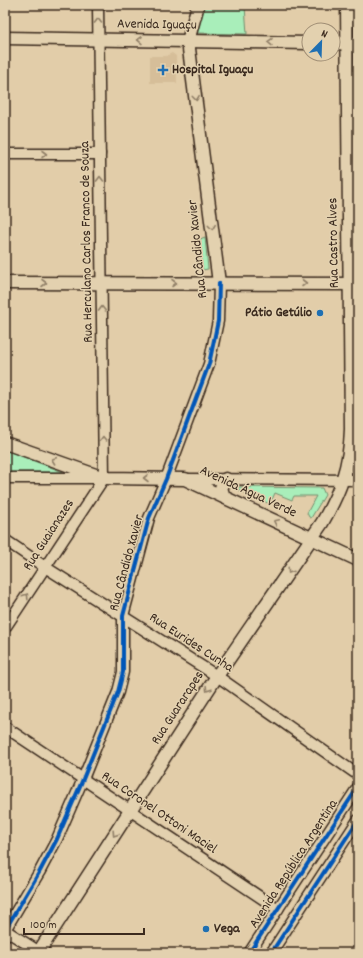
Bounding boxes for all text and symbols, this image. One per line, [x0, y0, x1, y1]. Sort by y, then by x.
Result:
street label: Avenida Iguaçu [117, 14, 197, 36]
one-way arrow [94, 18, 102, 24]
north arrow [301, 22, 341, 62]
text: N [318, 26, 330, 43]
one-way arrow [137, 36, 143, 44]
one-way arrow [267, 38, 273, 46]
place label: Hospital Iguaçu [172, 60, 253, 80]
marker: Hospital Iguaçu [157, 64, 169, 76]
one-way arrow [191, 95, 200, 101]
street label: Rua Herculano Carlos Franco de Souza [75, 141, 99, 343]
one-way arrow [41, 150, 47, 158]
one-way arrow [96, 176, 104, 182]
street label: Rua Castro Alves [323, 197, 345, 289]
street label: Rua Cândido Xavier [183, 198, 213, 299]
one-way arrow [207, 224, 216, 230]
one-way arrow [41, 279, 47, 287]
one-way arrow [171, 279, 177, 287]
one-way arrow [301, 279, 307, 287]
place label: Pátio Getúlio [245, 303, 312, 323]
one-way arrow [97, 306, 106, 312]
marker: Pátio Getúlio [315, 308, 325, 318]
one-way arrow [99, 436, 107, 442]
one-way arrow [50, 457, 57, 465]
street label: Avenida Água Verde [196, 461, 300, 523]
one-way arrow [143, 474, 149, 483]
street label: Rua Guaianazes [18, 495, 80, 575]
street label: Rua Cândido Xavier [104, 512, 150, 614]
one-way arrow [273, 519, 281, 527]
one-way arrow [287, 567, 295, 574]
one-way arrow [21, 593, 28, 600]
street label: Rua Eurides Cunha [145, 608, 237, 678]
street label: Rua Guararapes [147, 667, 209, 749]
one-way arrow [205, 685, 213, 692]
street label: Rua Coronel Ottoni Maciel [97, 767, 221, 860]
street label: Avenida República Argentina [245, 795, 344, 932]
one-way arrow [113, 830, 120, 837]
scale bar [24, 910, 144, 936]
text: 100 m [30, 917, 57, 934]
place label: Vega [214, 919, 241, 939]
marker: Vega [201, 924, 211, 934]

